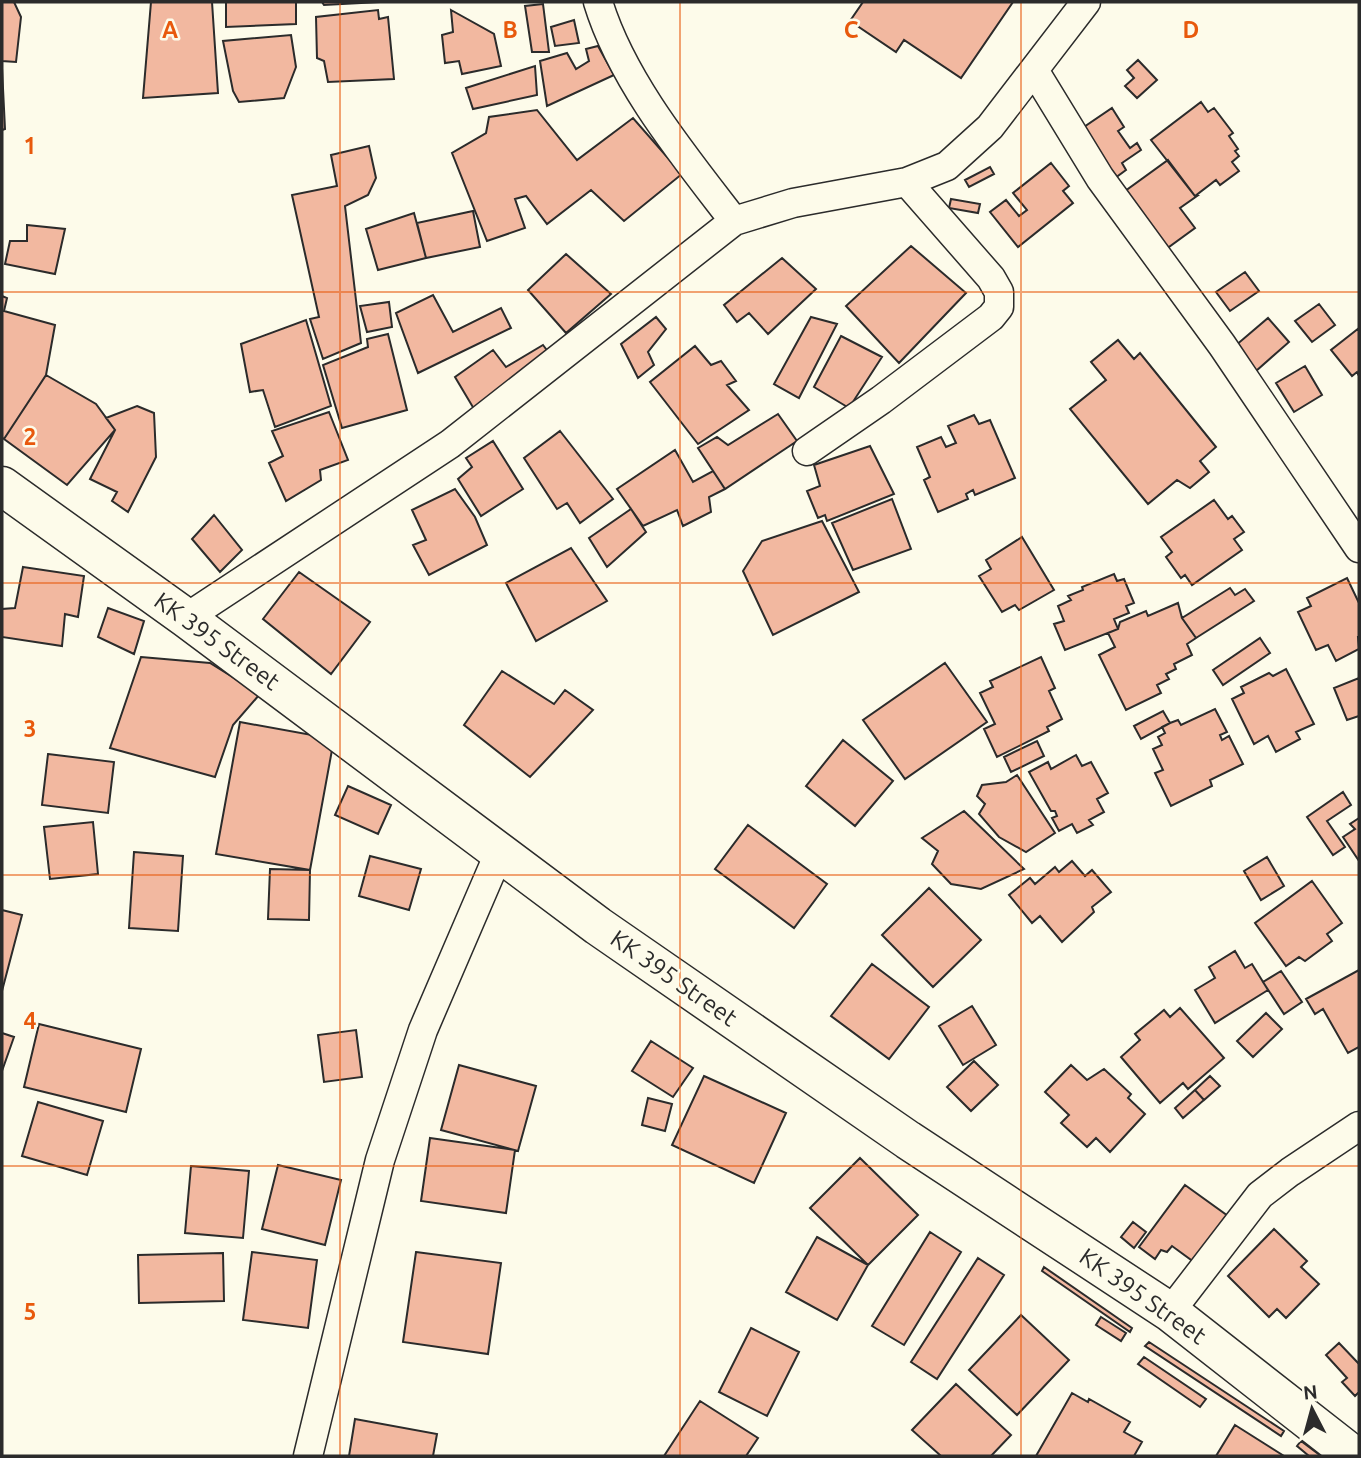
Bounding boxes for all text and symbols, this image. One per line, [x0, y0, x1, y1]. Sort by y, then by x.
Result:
text: A [162, 17, 178, 42]
text: B [502, 17, 518, 42]
text: C [844, 17, 859, 42]
text: D [1183, 17, 1199, 42]
text: 1 [24, 133, 36, 158]
text: 2 [24, 424, 36, 449]
street label: KK 395 Street [149, 587, 285, 696]
text: 3 [24, 716, 36, 741]
street label: KK 395 Street [606, 925, 743, 1032]
text: 4 [24, 1008, 37, 1033]
street label: KK 395 Street [1075, 1243, 1212, 1350]
text: 5 [24, 1299, 36, 1324]
north arrow [1277, 1374, 1347, 1444]
text: N [1302, 1380, 1318, 1404]

